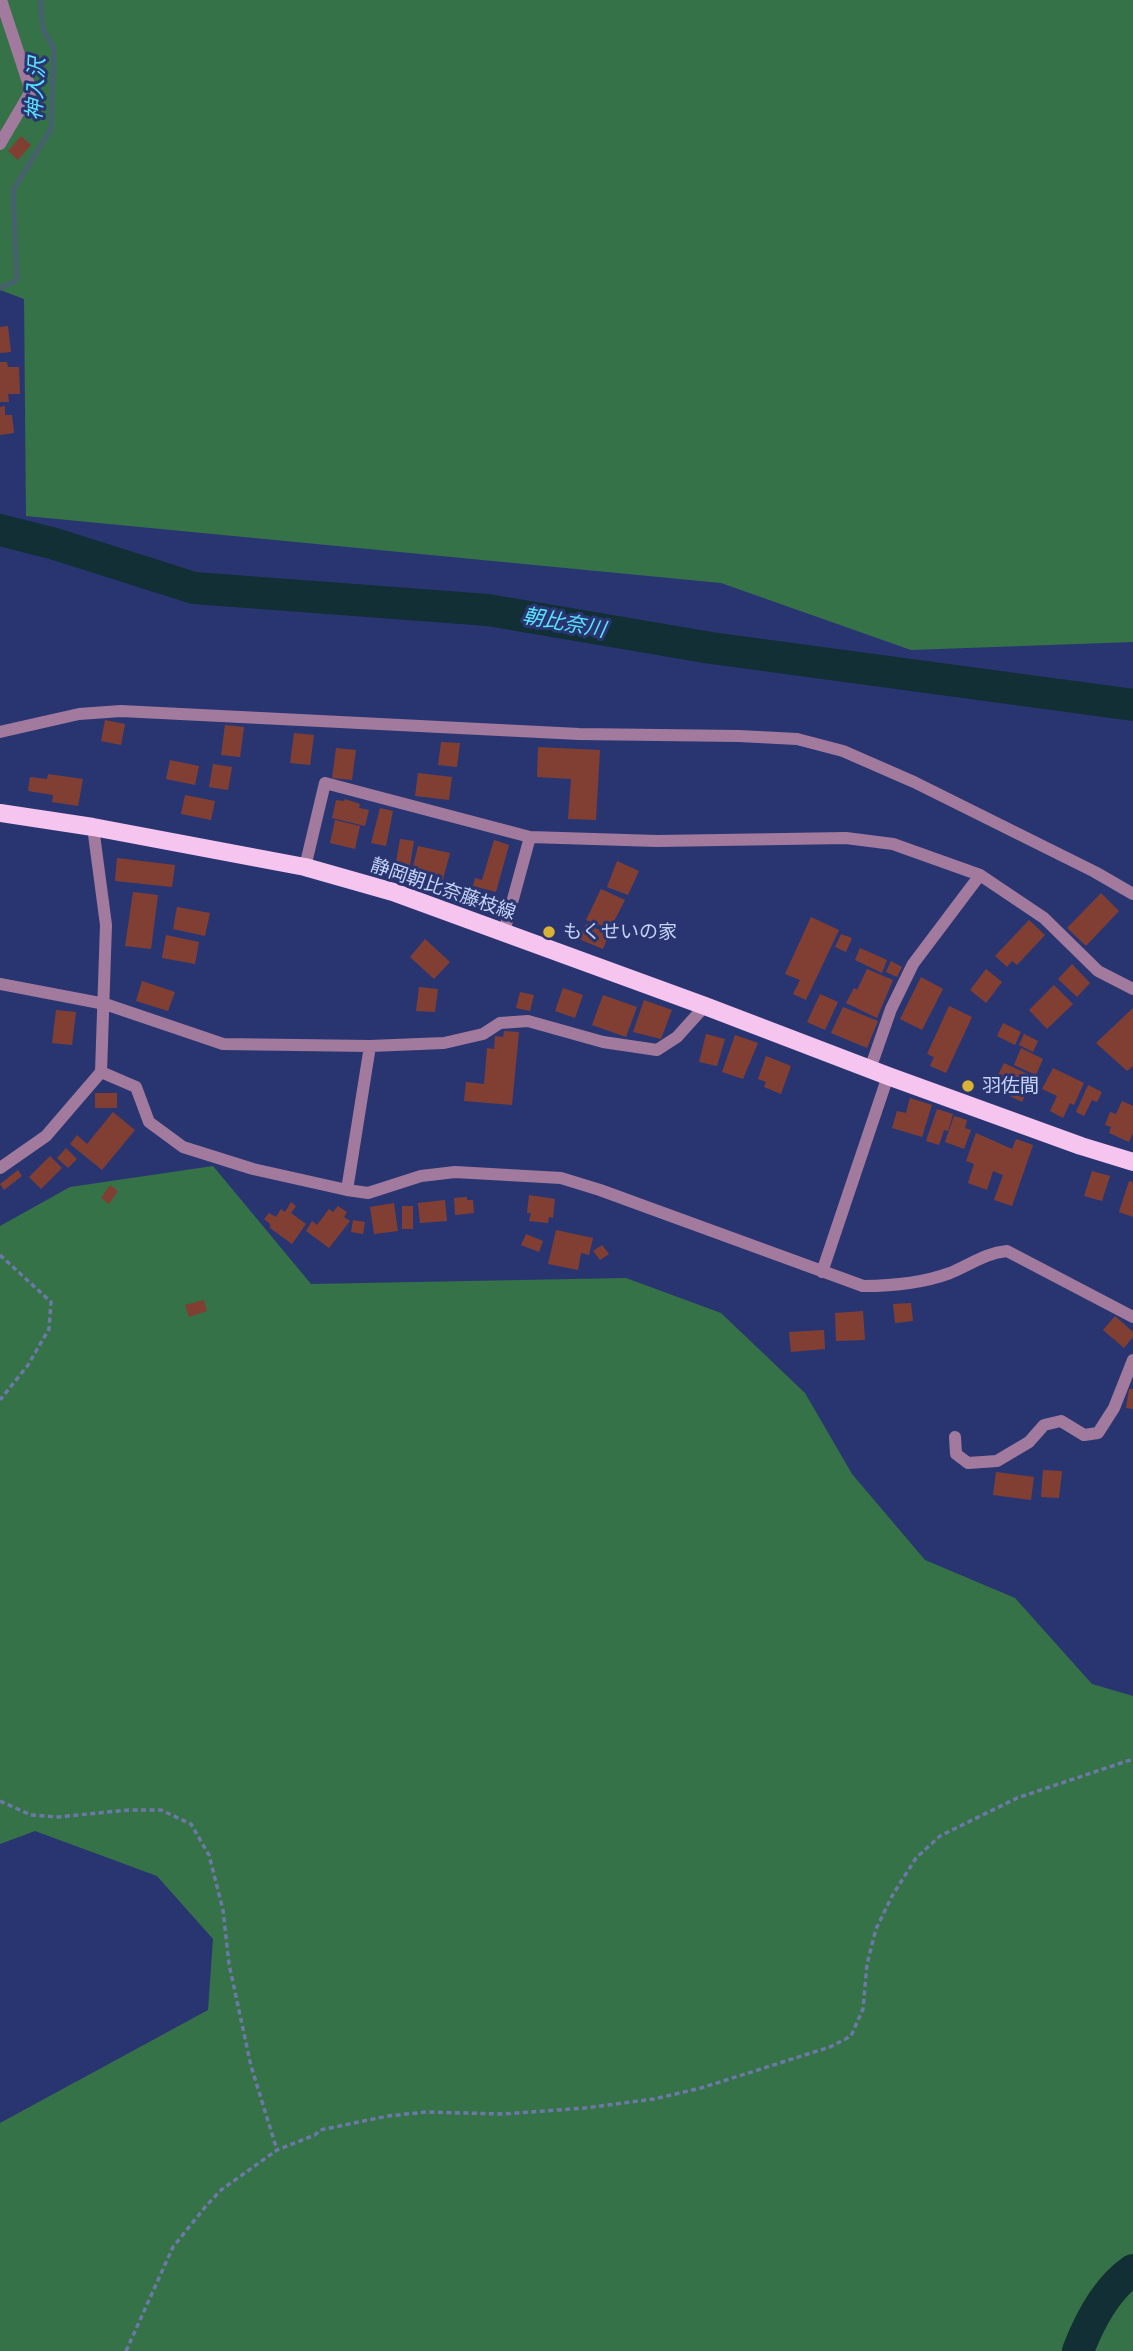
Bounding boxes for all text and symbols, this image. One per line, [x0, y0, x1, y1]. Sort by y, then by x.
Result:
water label: 神入沢 [22, 57, 50, 121]
water label: 朝比奈川 [520, 603, 608, 643]
street label: 静岡朝比奈藤枝線 [367, 853, 519, 925]
place label: もくせいの家 [563, 921, 677, 943]
marker: もくせいの家 [541, 924, 557, 940]
place label: 羽佐間 [982, 1075, 1039, 1097]
marker: 羽佐間 [960, 1078, 976, 1094]

